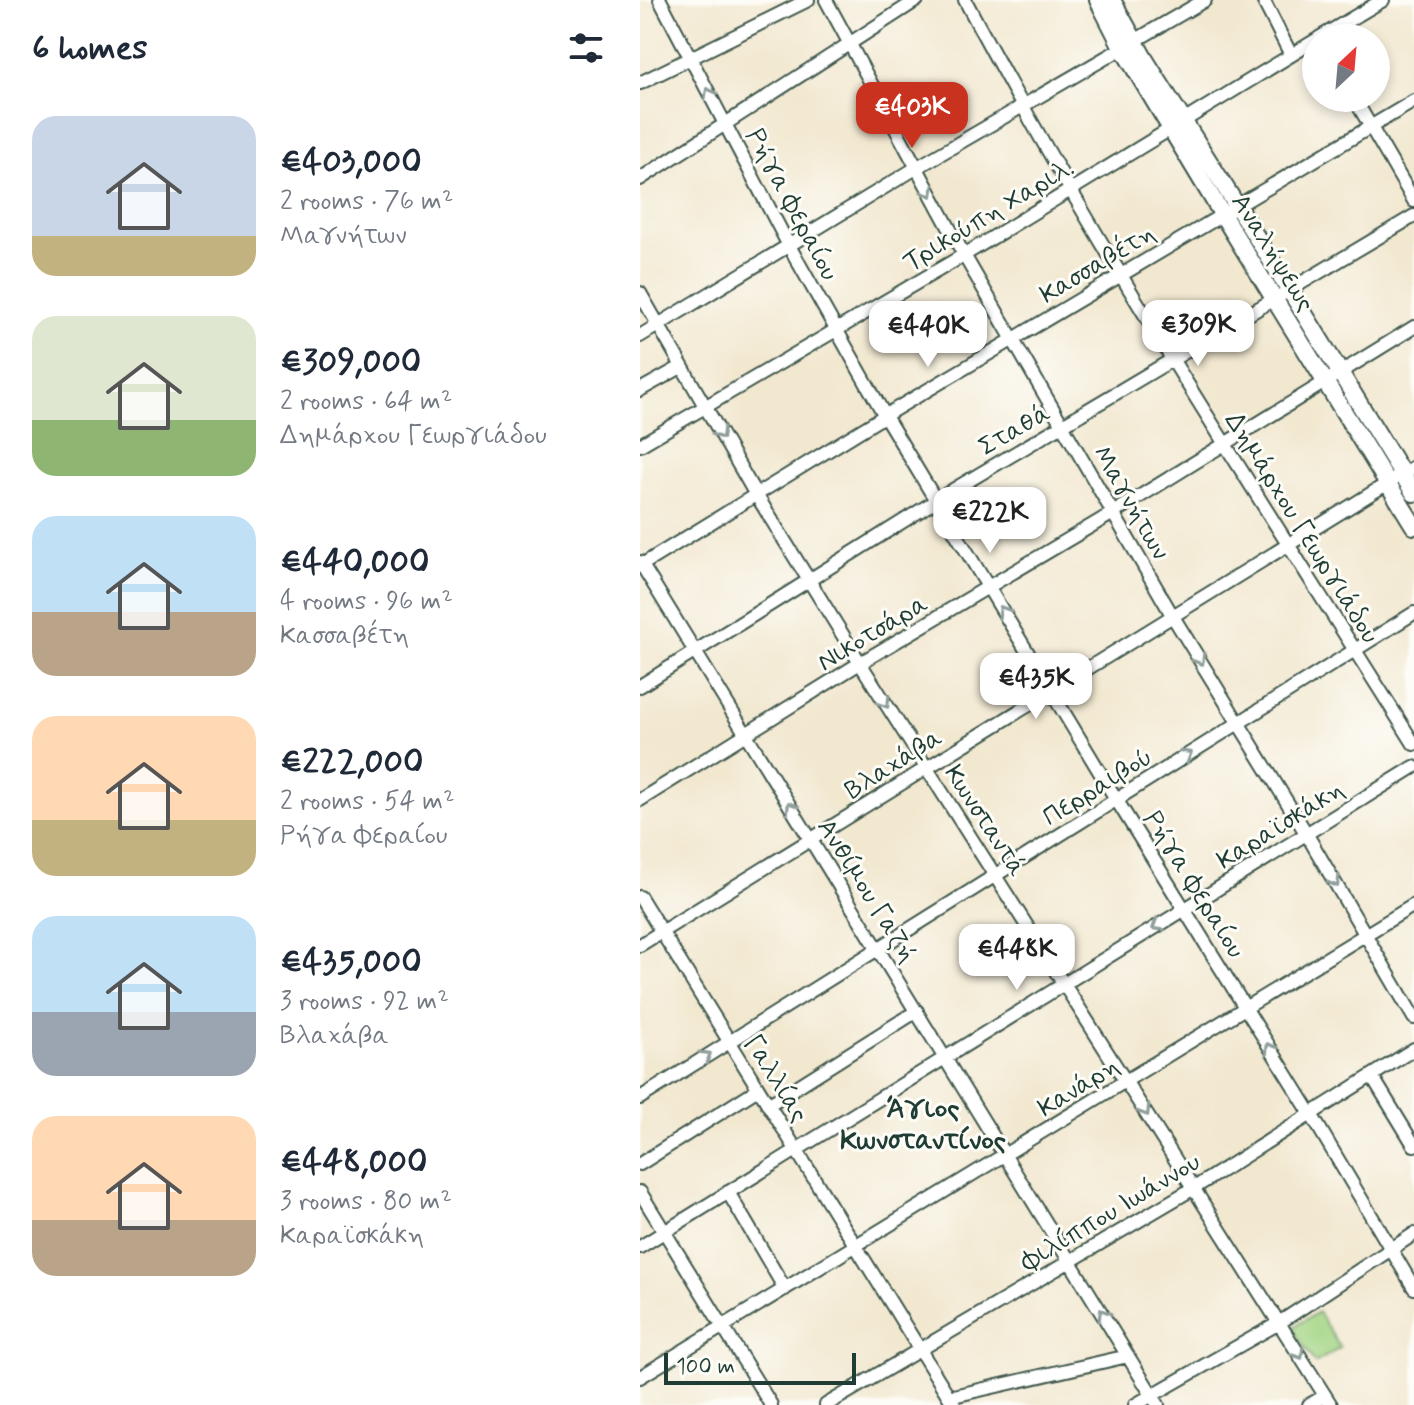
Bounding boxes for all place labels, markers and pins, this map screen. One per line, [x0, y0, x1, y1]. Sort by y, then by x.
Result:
pin: €403K [856, 82, 968, 150]
pin: €309K [1142, 300, 1254, 368]
pin: €440K [872, 301, 984, 369]
pin: €222K [934, 487, 1046, 555]
pin: €435K [980, 653, 1092, 721]
pin: €448K [961, 924, 1073, 992]

